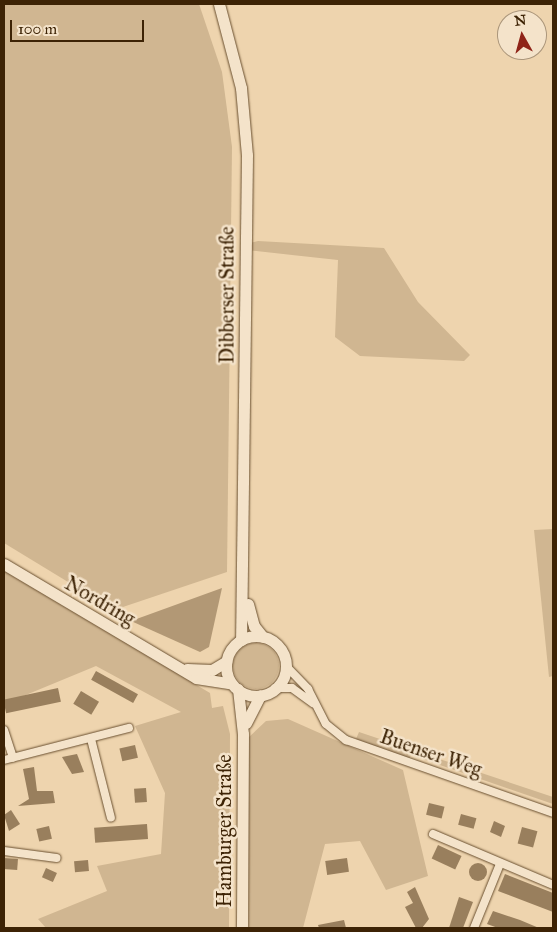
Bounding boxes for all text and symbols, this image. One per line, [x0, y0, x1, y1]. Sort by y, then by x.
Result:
scale bar [12, 10, 146, 42]
north arrow [497, 10, 547, 60]
text: N [513, 11, 527, 30]
text: 100 m [18, 20, 57, 38]
street label: Dibberser Straße [215, 226, 239, 364]
street label: Nordring [60, 571, 140, 631]
street label: Buenser Weg [377, 724, 485, 782]
street label: Hamburger Straße [212, 755, 236, 907]

